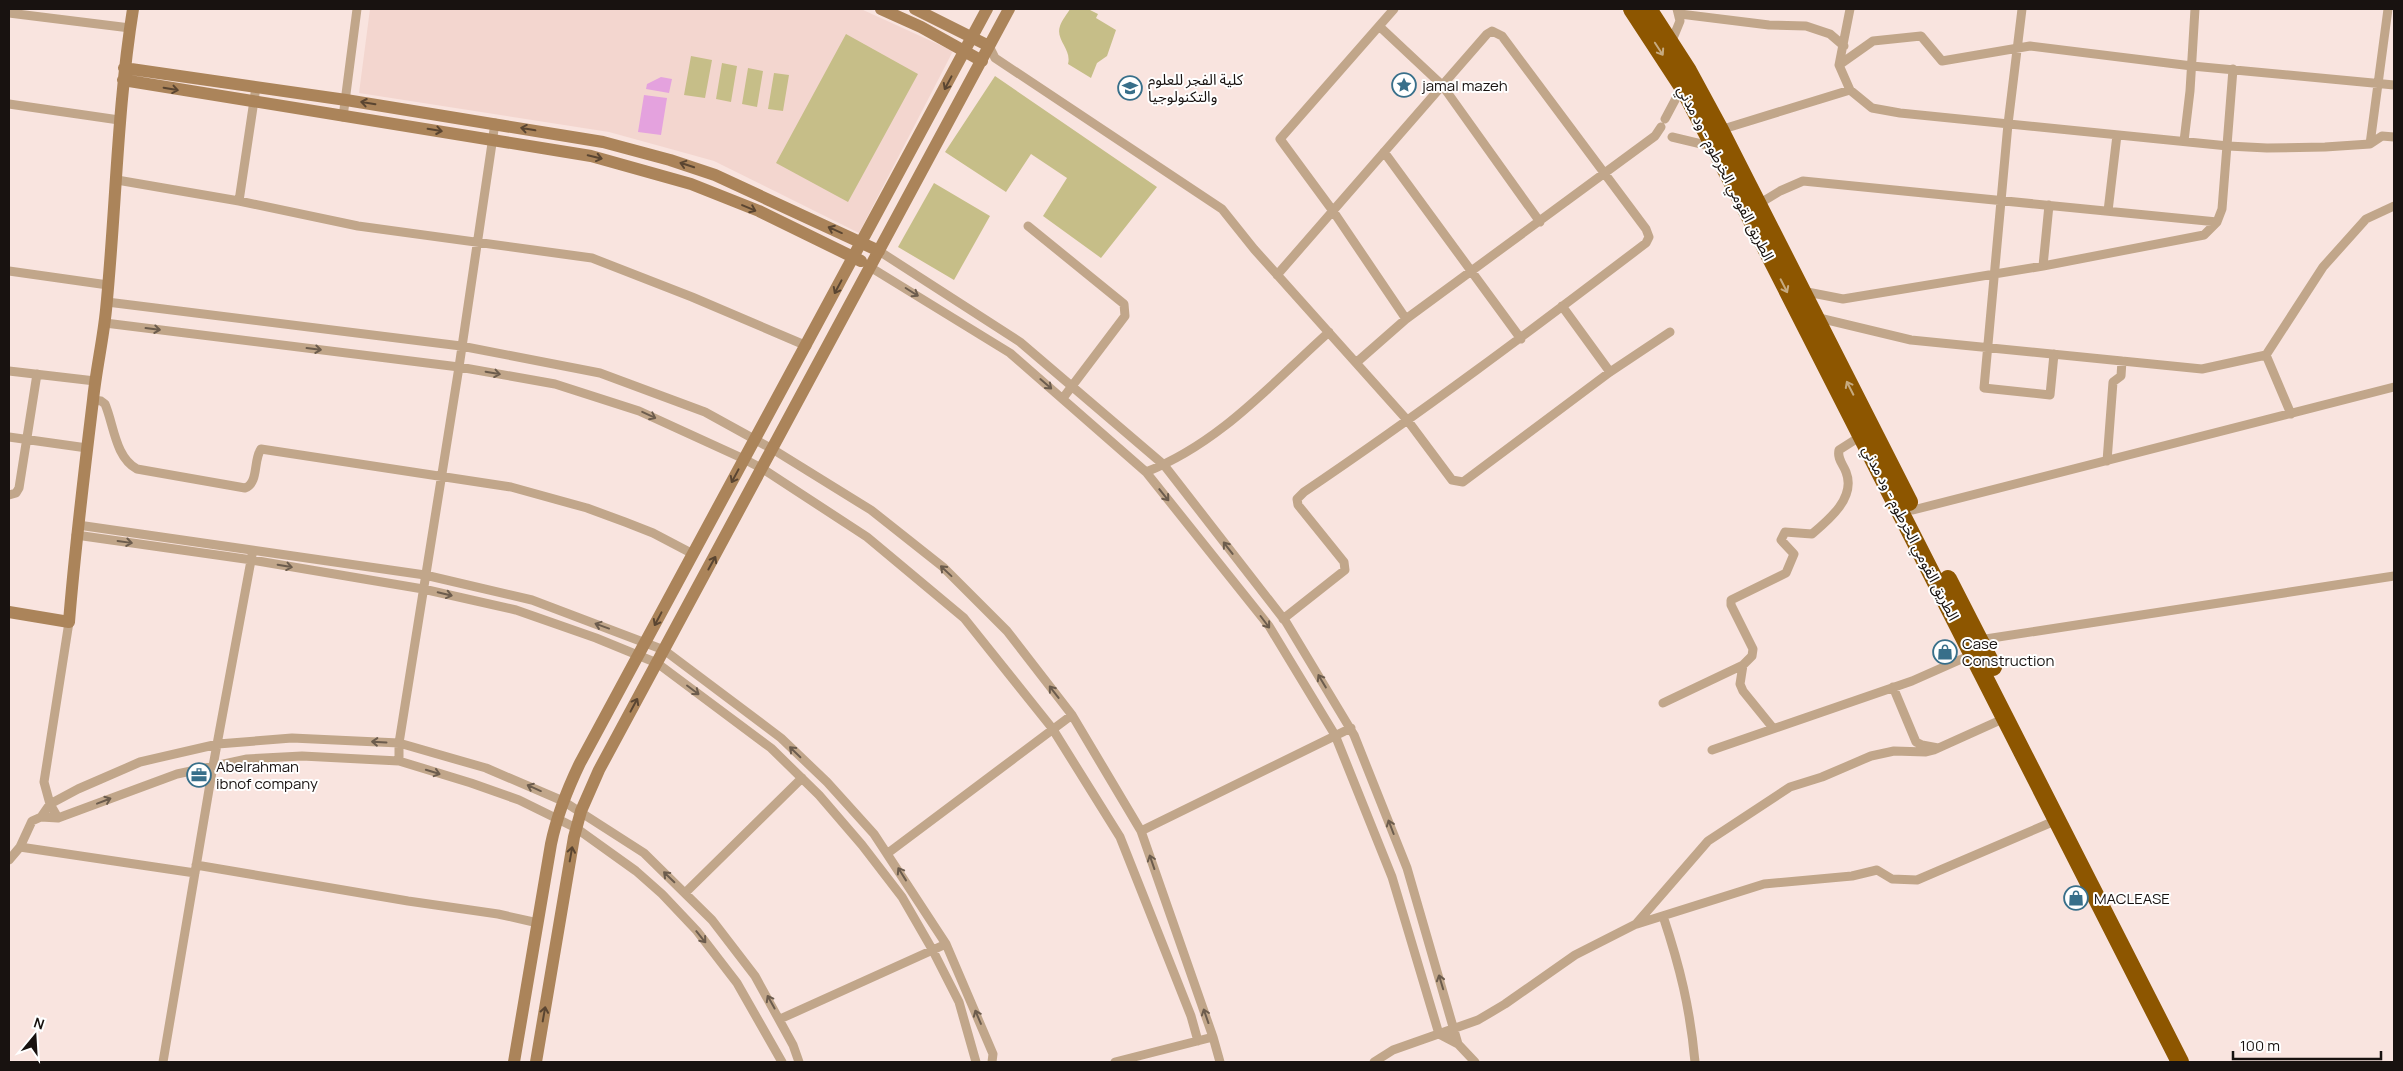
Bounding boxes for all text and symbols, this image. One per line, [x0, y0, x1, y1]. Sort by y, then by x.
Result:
one-way arrow [1655, 42, 1665, 56]
place label: كلية الفجر للعلوم والتكنولوجيا [1148, 69, 1244, 107]
place icon: jamal mazeh [1391, 72, 1417, 98]
one-way arrow [943, 75, 953, 90]
school or university icon: كلية الفجر للعلوم والتكنولوجيا [1117, 75, 1143, 101]
place label: jamal mazeh [1421, 75, 1508, 96]
street label: الطريق القومي الخرطوم - ود مدني [1671, 82, 1779, 265]
one-way arrow [162, 84, 178, 94]
one-way arrow [360, 98, 376, 108]
one-way arrow [521, 123, 537, 133]
one-way arrow [427, 125, 443, 135]
one-way arrow [587, 153, 603, 162]
one-way arrow [679, 160, 695, 169]
one-way arrow [741, 203, 756, 213]
one-way arrow [828, 224, 843, 234]
one-way arrow [1780, 278, 1789, 293]
one-way arrow [833, 280, 843, 295]
one-way arrow [904, 288, 918, 298]
one-way arrow [145, 325, 161, 335]
one-way arrow [306, 344, 322, 354]
one-way arrow [484, 369, 500, 379]
one-way arrow [1039, 378, 1052, 389]
one-way arrow [1845, 381, 1854, 396]
one-way arrow [641, 411, 656, 421]
street label: الطريق القومي الخرطوم - ود مدني [1856, 442, 1964, 625]
one-way arrow [730, 469, 740, 484]
one-way arrow [1158, 488, 1169, 501]
one-way arrow [116, 537, 132, 547]
one-way arrow [1223, 542, 1234, 555]
one-way arrow [707, 556, 717, 570]
one-way arrow [277, 561, 293, 571]
one-way arrow [940, 565, 952, 577]
one-way arrow [437, 590, 453, 599]
one-way arrow [653, 612, 663, 627]
one-way arrow [1260, 615, 1270, 629]
one-way arrow [595, 621, 610, 630]
place label: Case Construction [1962, 633, 2054, 671]
shop icon: Case Construction [1932, 639, 1958, 665]
one-way arrow [1316, 674, 1326, 688]
one-way arrow [685, 684, 699, 695]
one-way arrow [1049, 685, 1059, 699]
one-way arrow [629, 698, 639, 713]
one-way arrow [371, 738, 387, 747]
one-way arrow [789, 746, 802, 758]
place label: Abelrahman ibnof company [216, 756, 318, 794]
office icon: Abelrahman ibnof company [186, 762, 212, 788]
one-way arrow [425, 767, 441, 777]
one-way arrow [527, 782, 542, 792]
one-way arrow [96, 795, 111, 805]
one-way arrow [1386, 820, 1395, 835]
one-way arrow [566, 846, 576, 862]
one-way arrow [1147, 855, 1156, 871]
one-way arrow [896, 867, 906, 881]
one-way arrow [663, 871, 675, 883]
shop icon: MACLEASE [2063, 885, 2089, 911]
place label: MACLEASE [2094, 888, 2170, 909]
one-way arrow [696, 930, 707, 943]
one-way arrow [1435, 974, 1445, 990]
one-way arrow [766, 995, 776, 1010]
one-way arrow [539, 1007, 549, 1023]
one-way arrow [1201, 1008, 1210, 1024]
one-way arrow [973, 1010, 982, 1025]
north arrow [10, 1011, 60, 1061]
text: N [31, 1013, 47, 1034]
scale bar [2233, 1028, 2380, 1060]
text: 100 m [2240, 1035, 2280, 1056]

